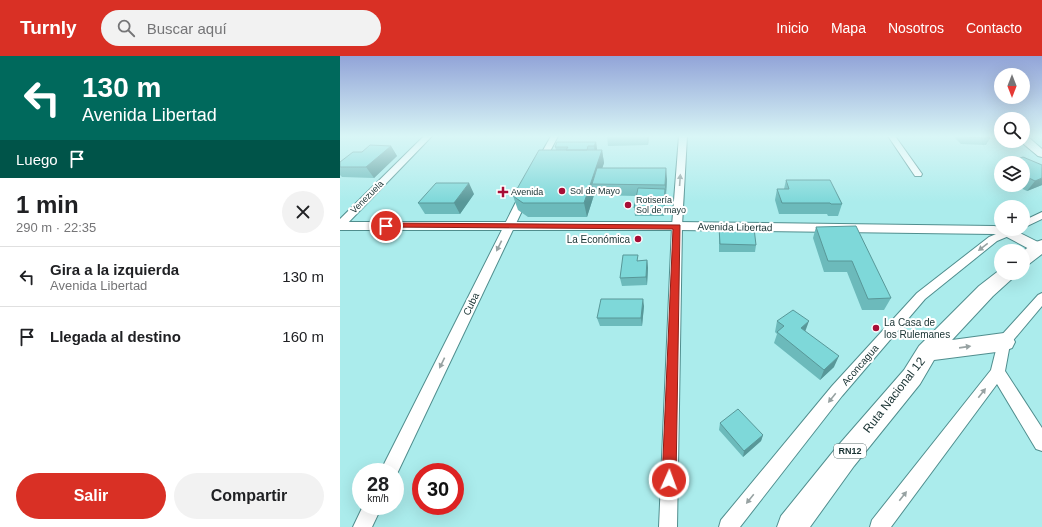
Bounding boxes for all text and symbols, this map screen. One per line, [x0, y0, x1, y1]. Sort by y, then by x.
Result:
search box [101, 10, 381, 46]
text: Turnly [20, 17, 77, 38]
icon: search [115, 17, 137, 39]
text: Buscar aquí [147, 20, 227, 37]
text: Inicio [776, 20, 809, 36]
text: Mapa [831, 20, 866, 36]
text: Nosotros [888, 20, 944, 36]
text: Contacto [966, 20, 1022, 36]
north arrow [994, 68, 1030, 104]
map controls [994, 68, 1030, 280]
icon: left [16, 72, 68, 124]
text: 130 m [82, 72, 161, 103]
text: Avenida Libertad [82, 105, 217, 125]
button: search [994, 112, 1030, 148]
icon: arrive [66, 148, 88, 170]
text: Luego [16, 151, 58, 168]
button: layers [994, 156, 1030, 192]
one-way arrow [677, 174, 684, 186]
street label: Venezuela [349, 179, 385, 215]
marker: Sol de Mayo [557, 186, 567, 196]
place label: Sol de Mayo [570, 186, 620, 196]
marker: Avenida [498, 187, 508, 197]
place label: Avenida [511, 187, 543, 197]
text: 1 min [16, 191, 79, 218]
button: close [282, 191, 324, 233]
place label: Rotisería Sol de mayo [636, 195, 686, 215]
marker: Rotisería Sol de mayo [623, 200, 633, 210]
button: + [994, 200, 1030, 236]
pin [369, 209, 403, 243]
icon: arrive [375, 215, 397, 237]
text: 290 m · 22:35 [16, 220, 96, 235]
street label: Avenida Libertad [697, 221, 773, 233]
place label: La Económica [567, 234, 630, 245]
marker: La Económica [633, 234, 643, 244]
one-way arrow [496, 240, 502, 251]
one-way arrow [977, 243, 988, 252]
button: − [994, 244, 1030, 280]
text: Gira a la izquierda [50, 261, 179, 278]
icon: left [16, 266, 38, 288]
text: 130 m [282, 268, 324, 285]
text: Avenida Libertad [50, 278, 147, 293]
street label: Cuba [461, 290, 481, 317]
place label: La Casa de los Rulemanes [884, 317, 950, 340]
marker: La Casa de los Rulemanes [871, 323, 881, 333]
icon: arrive [16, 326, 38, 348]
text: Llegada al destino [50, 328, 181, 345]
text: 160 m [282, 328, 324, 345]
street label: Aconcagua [839, 342, 881, 387]
one-way arrow [959, 344, 971, 350]
street label: Ruta Nacional 12 [860, 354, 928, 436]
one-way arrow [439, 357, 445, 368]
one-way arrow [978, 388, 986, 398]
one-way arrow [827, 393, 836, 403]
road number: RN12 [834, 444, 866, 458]
position arrow [648, 459, 690, 501]
speed limit sign: 30 [412, 463, 464, 515]
button: Salir [16, 473, 166, 519]
button: Compartir [174, 473, 324, 519]
text: 28 [367, 473, 389, 495]
one-way arrow [899, 491, 907, 502]
text: km/h [367, 493, 389, 504]
one-way arrow [746, 494, 755, 505]

